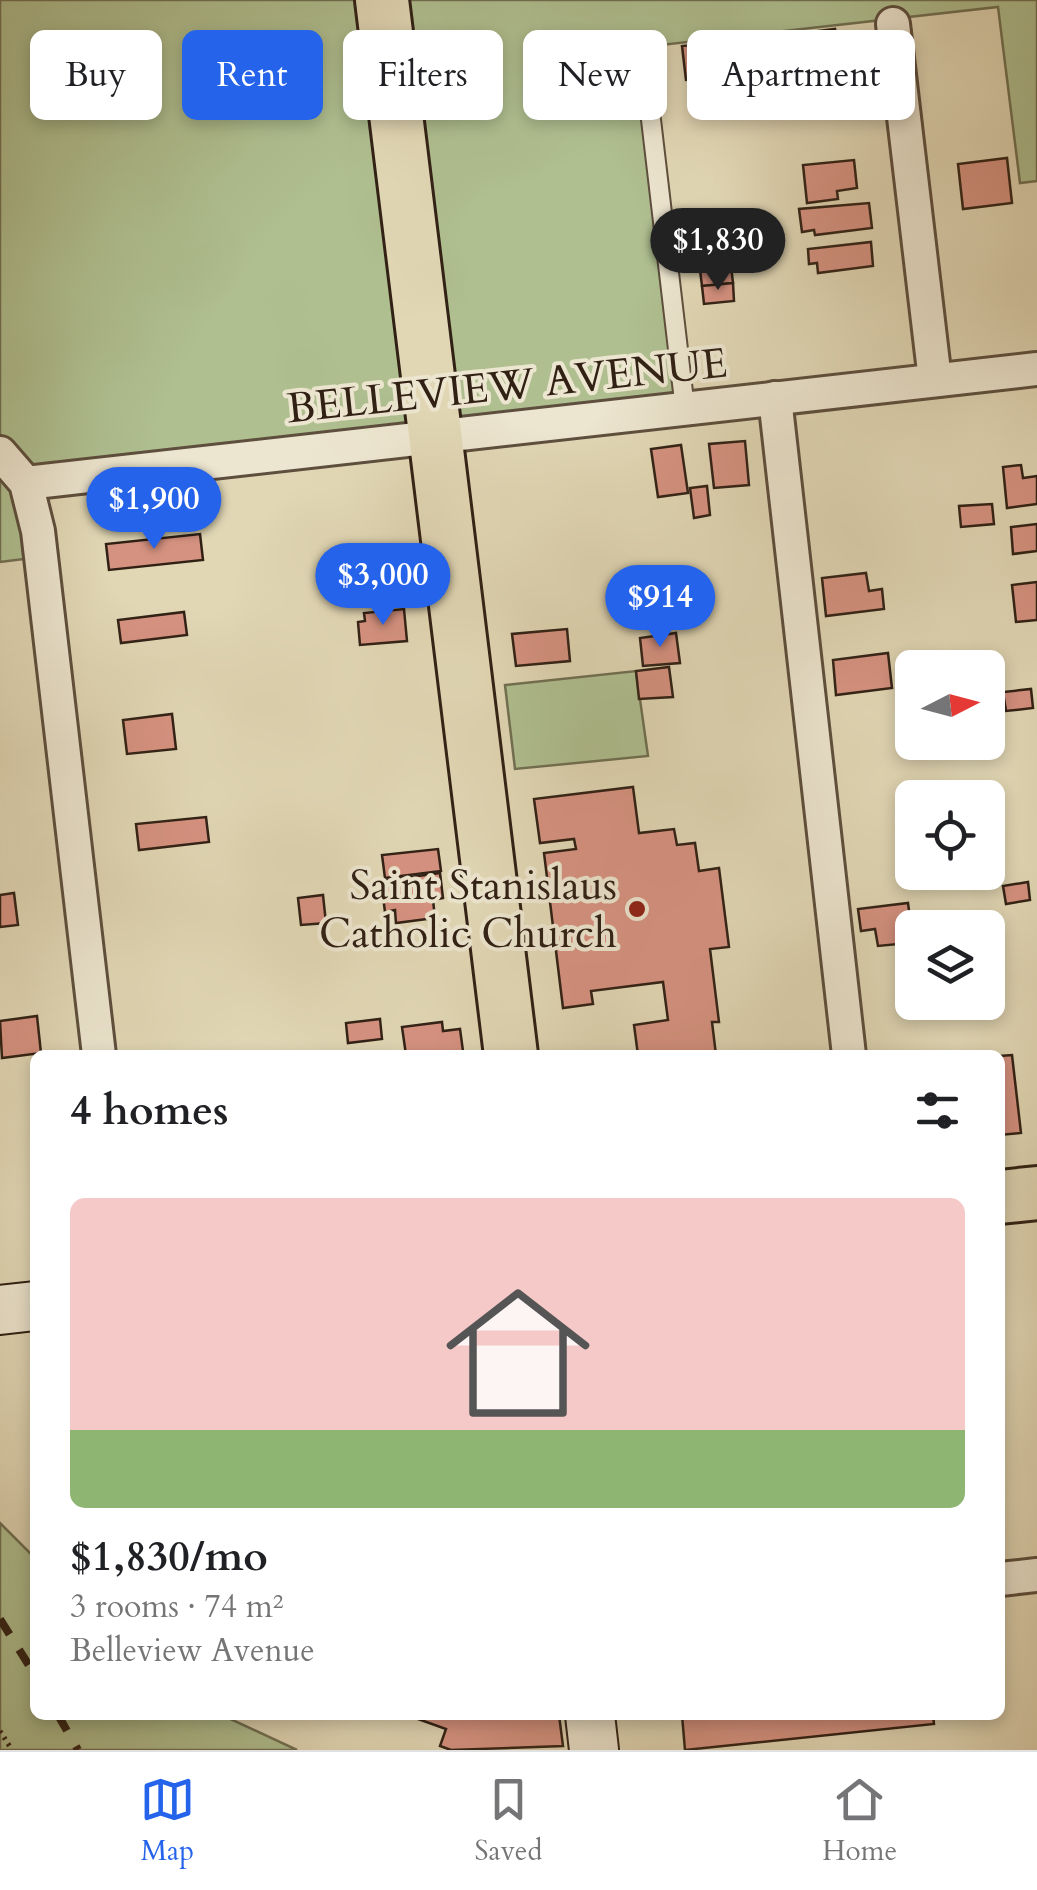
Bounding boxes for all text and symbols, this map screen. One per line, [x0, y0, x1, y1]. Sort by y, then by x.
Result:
chip: Buy [30, 30, 162, 120]
chip: Rent [182, 30, 323, 120]
chip: Filters [343, 30, 503, 120]
chip: New [523, 30, 667, 120]
chip: Apartment [687, 30, 915, 120]
pin: $1,830 [637, 208, 799, 293]
text: $1,830 [672, 218, 764, 262]
street label: BELLEVIEW AVENUE [284, 335, 730, 437]
pin: $1,900 [73, 467, 235, 552]
text: $1,900 [108, 477, 200, 521]
pin: $3,000 [302, 543, 464, 628]
text: $3,000 [337, 553, 429, 597]
pin: $914 [601, 565, 719, 650]
text: $914 [627, 575, 693, 619]
north arrow [895, 650, 1005, 760]
map controls [895, 650, 1005, 1020]
button: locate [895, 780, 1005, 890]
place label: Saint Stanislaus Catholic Church [319, 857, 617, 962]
marker: Saint Stanislaus Catholic Church [626, 898, 648, 920]
button: layers [895, 910, 1005, 1020]
text: 4 homes [70, 1082, 228, 1139]
icon: filters [910, 1083, 965, 1138]
icon: home [428, 1263, 608, 1443]
text: $1,830/mo [70, 1528, 268, 1585]
text: 3 rooms · 74 m² [70, 1585, 283, 1629]
text: Belleview Avenue [70, 1629, 315, 1673]
tab: Map [140, 1772, 195, 1870]
tab: Saved [475, 1772, 542, 1870]
tab: Home [822, 1772, 897, 1870]

